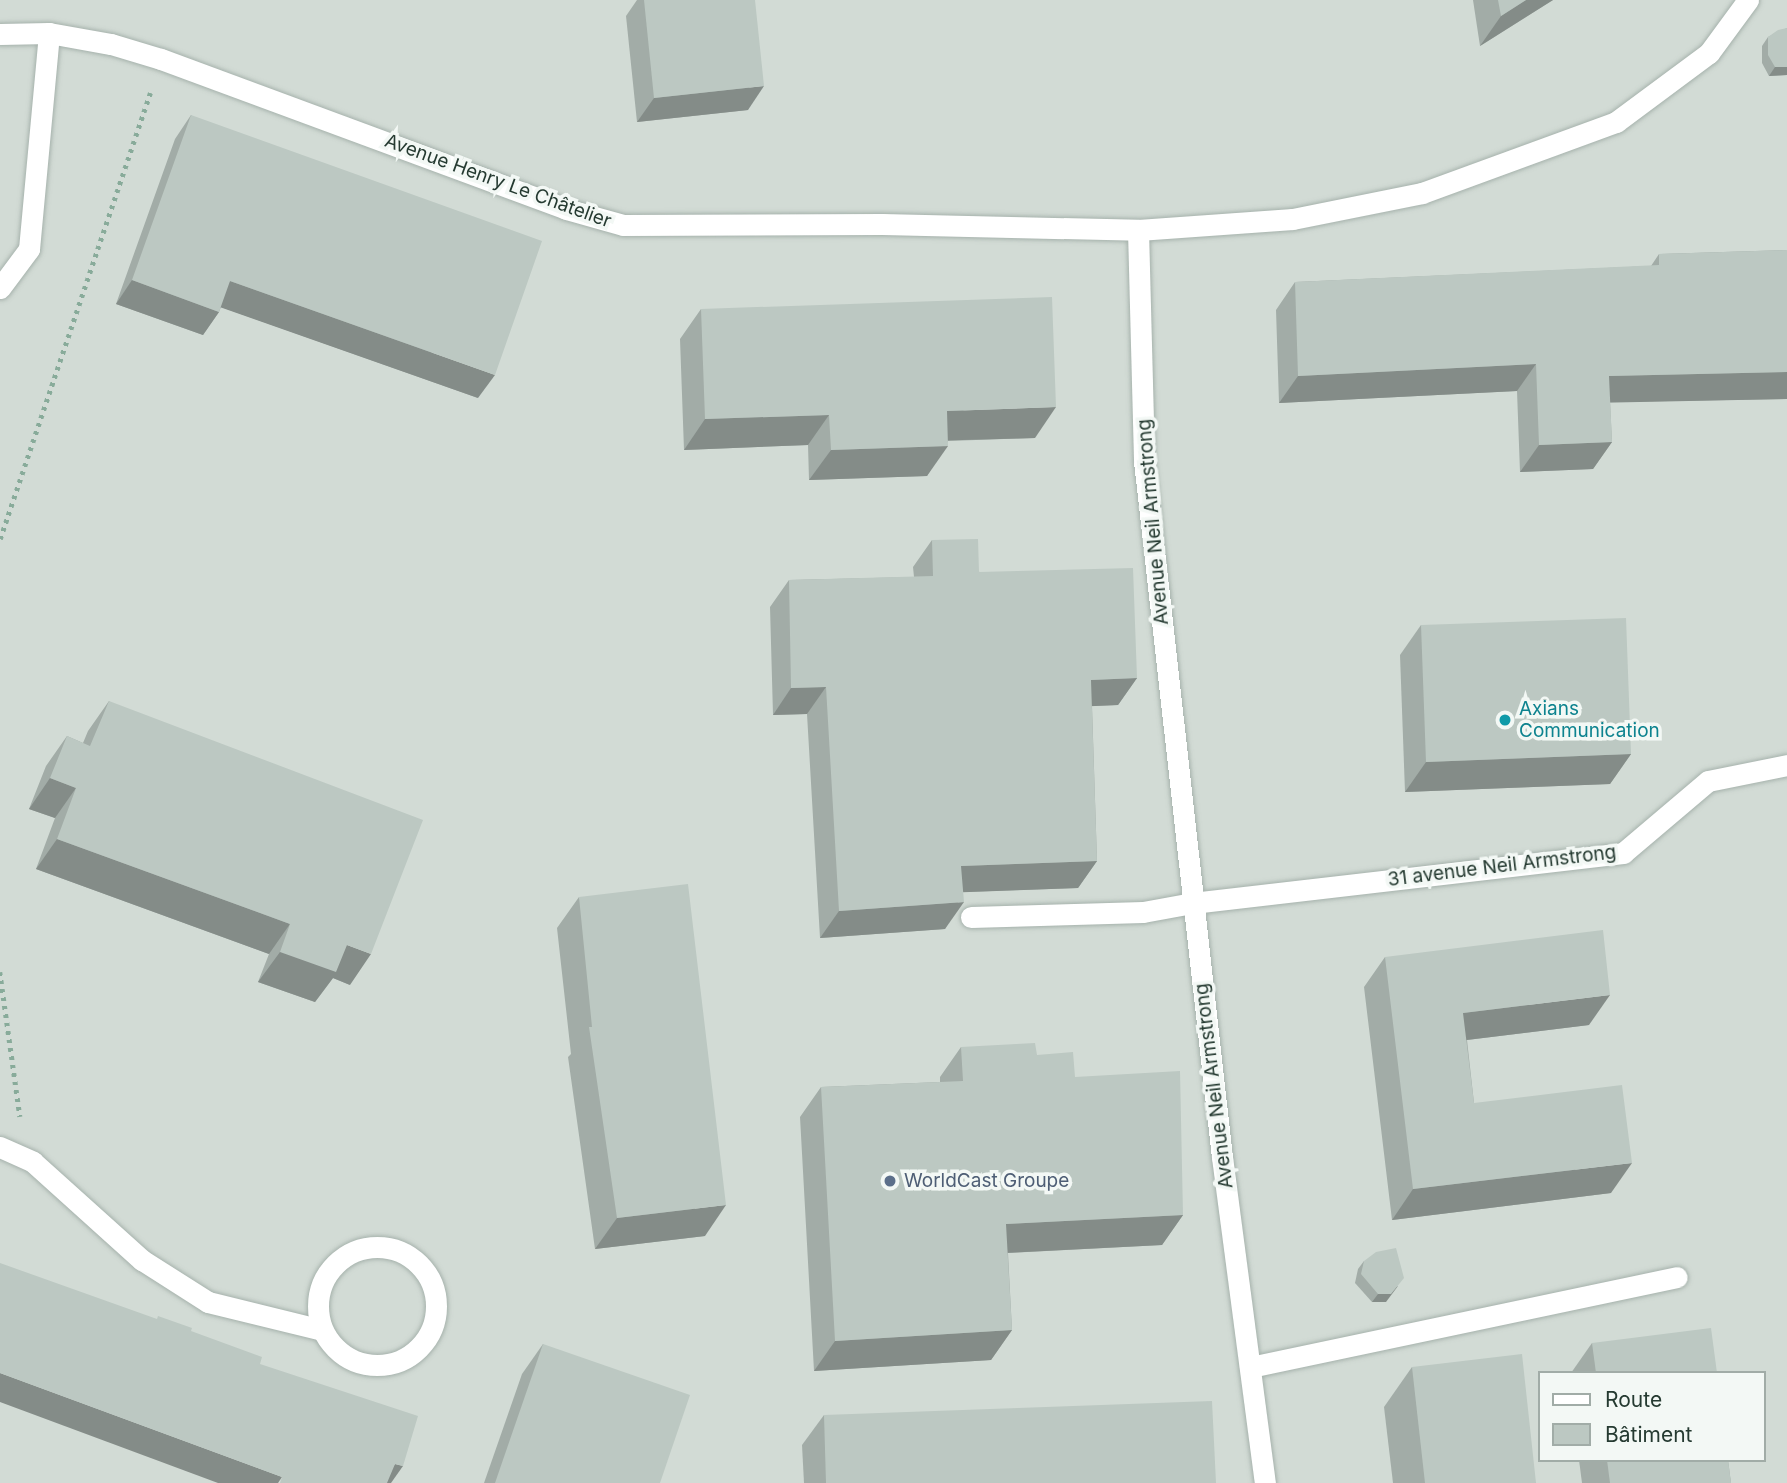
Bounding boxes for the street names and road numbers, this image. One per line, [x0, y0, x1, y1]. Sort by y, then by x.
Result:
street label: Avenue Henry Le Châtelier [382, 129, 614, 233]
street label: Avenue Neil Armstrong [1133, 418, 1173, 626]
street label: 31 avenue Neil Armstrong [1386, 841, 1618, 891]
street label: Avenue Neil Armstrong [1190, 982, 1238, 1190]

